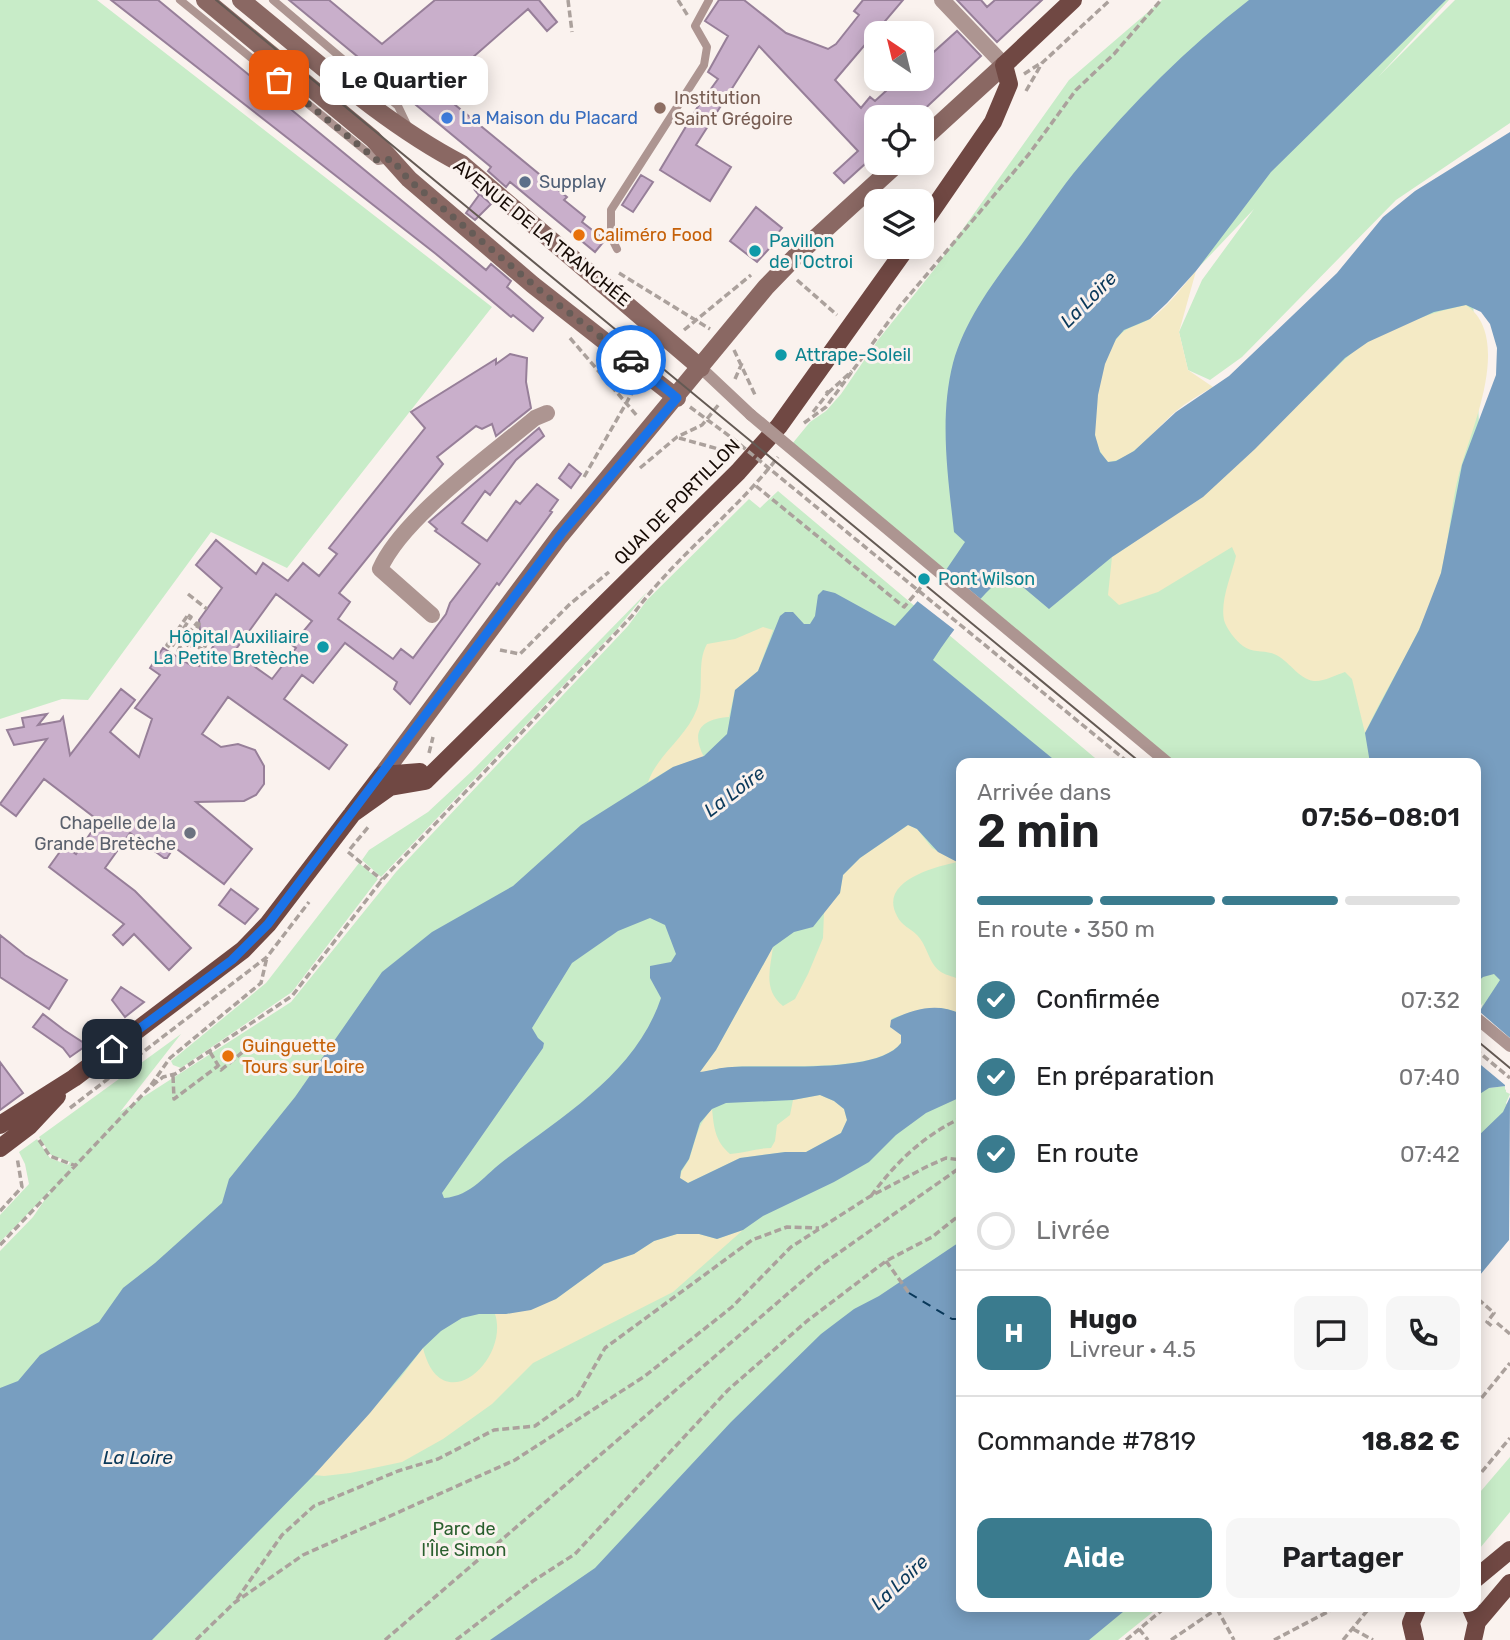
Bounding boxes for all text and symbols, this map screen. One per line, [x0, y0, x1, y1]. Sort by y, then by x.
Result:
north arrow [864, 21, 934, 91]
map controls [864, 21, 934, 259]
pin [249, 50, 309, 110]
callout: Le Quartier [321, 56, 489, 104]
icon: bag [260, 61, 298, 99]
text: Le Quartier [341, 66, 467, 94]
place label: Institution Saint Grégoire [674, 87, 793, 130]
marker: Institution Saint Grégoire [652, 100, 668, 116]
button: locate [864, 105, 934, 175]
place label: La Maison du Placard [461, 107, 638, 129]
marker: La Maison du Placard [439, 110, 455, 126]
street label: AVENUE DE LA TRANCHÉE [449, 155, 635, 311]
place label: Supplay [539, 171, 607, 193]
marker: Supplay [517, 174, 533, 190]
button: layers [864, 189, 934, 259]
place label: Caliméro Food [593, 224, 713, 246]
marker: Caliméro Food [571, 227, 587, 243]
place label: Pavillon de l'Octroi [769, 230, 853, 273]
marker: Pavillon de l'Octroi [747, 243, 763, 259]
water label: La Loire [1055, 266, 1121, 332]
courier [596, 325, 666, 395]
icon: car [612, 341, 650, 379]
place label: Attrape-Soleil [795, 344, 911, 366]
marker: Attrape-Soleil [773, 347, 789, 363]
street label: QUAI DE PORTILLON [609, 434, 745, 570]
place label: Pont Wilson [938, 568, 1035, 590]
marker: Pont Wilson [916, 571, 932, 587]
place label: Hôpital Auxiliaire La Petite Bretèche [153, 626, 309, 669]
marker: Hôpital Auxiliaire La Petite Bretèche [315, 639, 331, 655]
water label: La Loire [699, 761, 769, 822]
text: Arrivée dans [977, 778, 1111, 806]
text: 07:56–08:01 [1301, 802, 1460, 833]
text: 2 min [977, 804, 1100, 859]
place label: Chapelle de la Grande Bretèche [34, 812, 176, 855]
marker: Chapelle de la Grande Bretèche [182, 825, 198, 841]
text: En route · 350 m [977, 915, 1155, 943]
icon: check [977, 981, 1015, 1019]
text: Confirmée [1036, 984, 1160, 1015]
text: 07:32 [1400, 986, 1460, 1014]
pin [82, 1019, 142, 1079]
icon: home [93, 1030, 131, 1068]
place label: Guinguette Tours sur Loire [242, 1035, 365, 1078]
marker: Guinguette Tours sur Loire [220, 1048, 236, 1064]
icon: check [977, 1058, 1015, 1096]
text: En préparation [1036, 1061, 1214, 1092]
text: 07:40 [1399, 1063, 1460, 1091]
icon: check [977, 1135, 1015, 1173]
text: En route [1036, 1138, 1139, 1169]
text: 07:42 [1400, 1140, 1460, 1168]
text: Livrée [1036, 1215, 1110, 1246]
button: chat [1294, 1296, 1368, 1370]
button: phone [1386, 1296, 1460, 1370]
text: Hugo [1069, 1304, 1137, 1335]
text: H [1004, 1318, 1024, 1349]
text: Livreur · 4.5 [1069, 1335, 1196, 1363]
text: Commande #7819 [977, 1426, 1196, 1457]
text: 18.82 € [1362, 1426, 1460, 1457]
water label: La Loire [103, 1446, 173, 1469]
park label: Parc de l'Île Simon [422, 1518, 506, 1561]
button: Aide [977, 1518, 1212, 1598]
button: Partager [1226, 1518, 1460, 1598]
water label: La Loire [866, 1550, 933, 1615]

